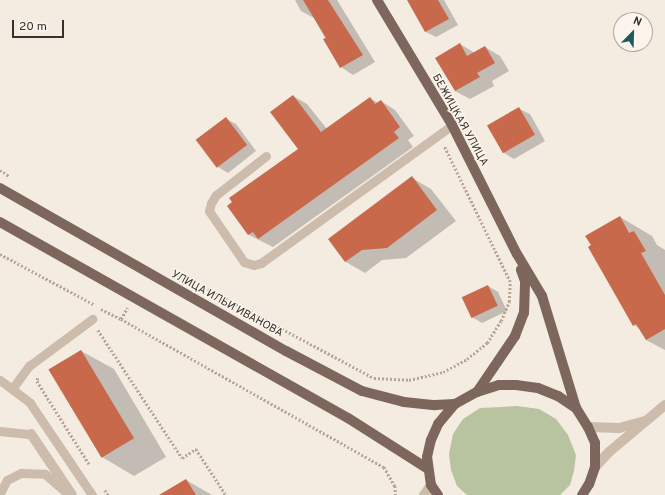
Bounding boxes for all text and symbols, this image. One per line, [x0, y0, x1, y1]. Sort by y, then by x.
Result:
scale bar [14, 12, 66, 38]
north arrow [613, 12, 653, 52]
text: N [631, 14, 644, 30]
text: 20 m [19, 19, 47, 35]
street label: БЕЖИЦКАЯ УЛИЦА [429, 72, 491, 168]
street label: УЛИЦА ИЛЬИ ИВАНОВА [169, 268, 285, 340]

